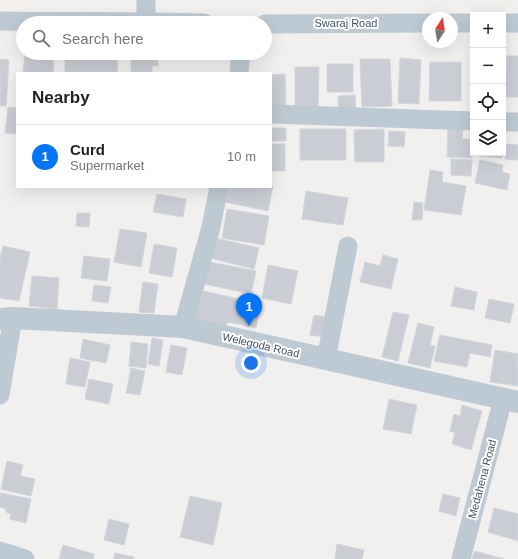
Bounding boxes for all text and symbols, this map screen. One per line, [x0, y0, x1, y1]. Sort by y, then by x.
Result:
north arrow [422, 12, 458, 48]
map controls [470, 12, 506, 156]
button: + [470, 12, 506, 48]
search box [16, 16, 272, 60]
street label: Swaraj Road [315, 17, 377, 29]
icon: search [30, 27, 52, 49]
text: Search here [62, 30, 144, 47]
button: − [470, 48, 506, 84]
button: locate [470, 84, 506, 120]
text: Nearby [32, 88, 90, 107]
button: layers [470, 120, 506, 156]
text: Curd [70, 141, 105, 158]
text: 1 [41, 149, 49, 164]
text: 10 m [227, 149, 256, 164]
text: Supermarket [70, 158, 144, 173]
pin: 1 [236, 293, 262, 326]
street label: Welegoda Road [221, 330, 301, 360]
your location [241, 353, 261, 373]
street label: Medahena Road [466, 438, 498, 520]

